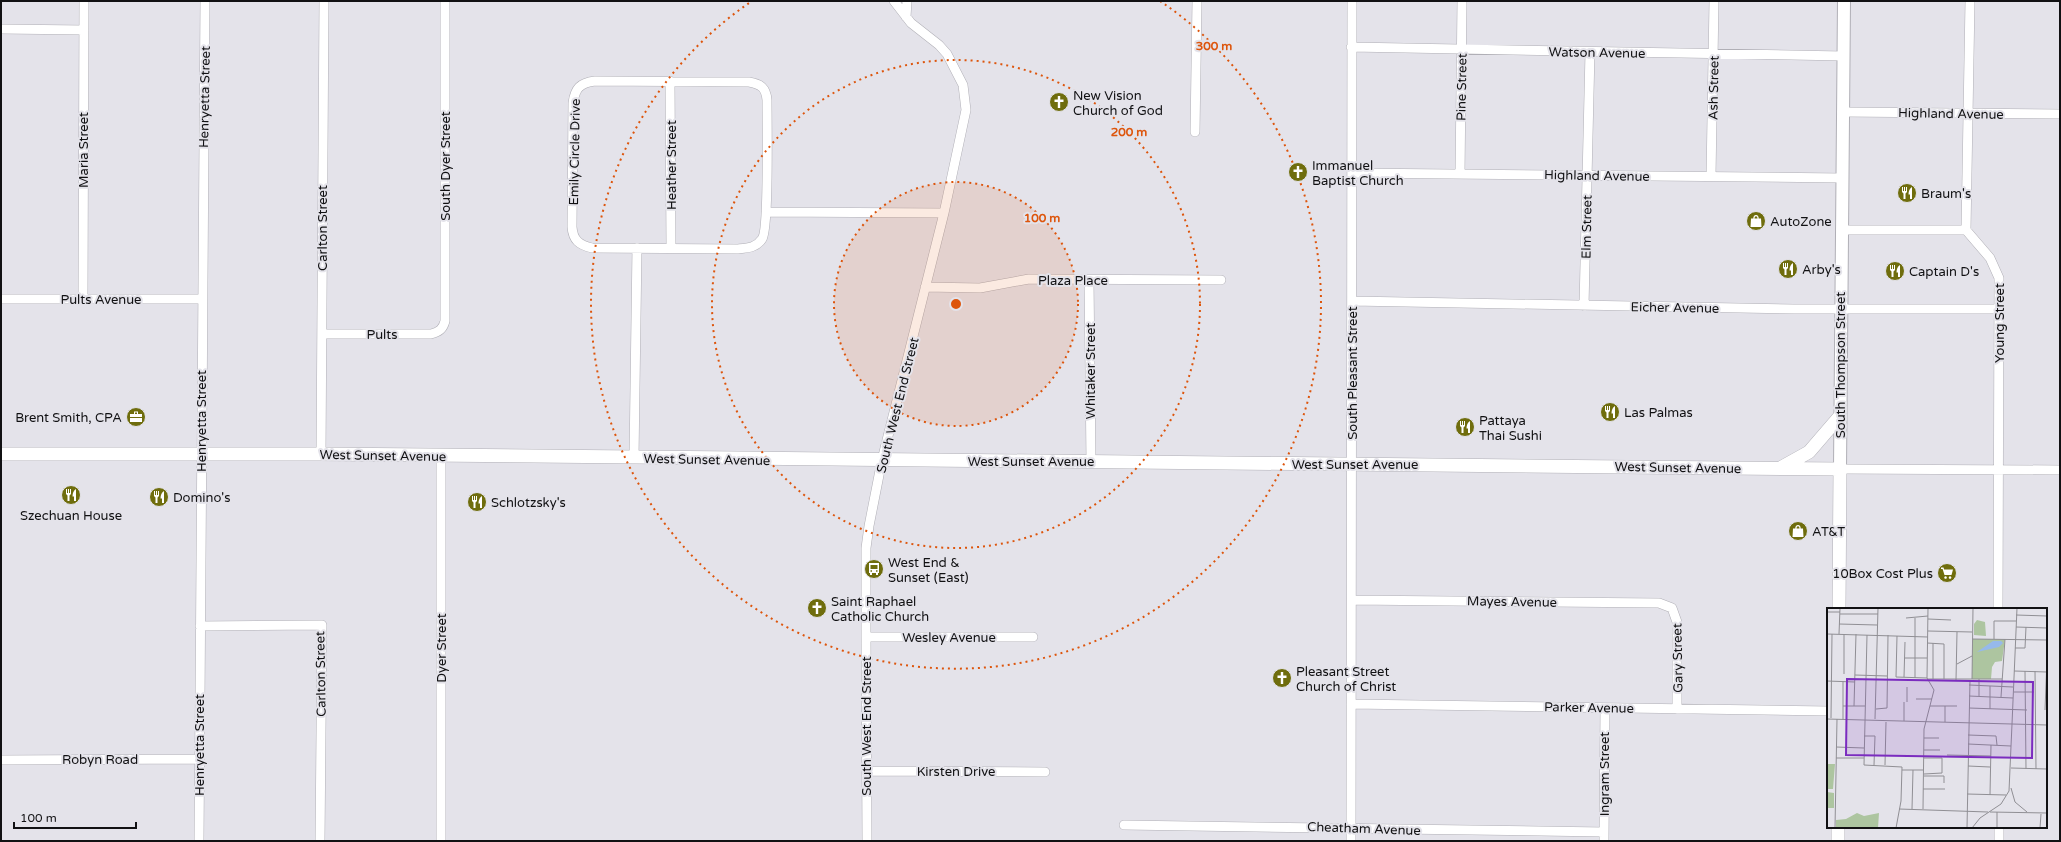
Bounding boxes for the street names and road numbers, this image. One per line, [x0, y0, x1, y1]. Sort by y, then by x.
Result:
street label: Watson Avenue [1548, 44, 1645, 62]
street label: Henryetta Street [196, 46, 214, 148]
street label: Pine Street [1453, 53, 1471, 121]
street label: Ash Street [1705, 56, 1723, 120]
street label: Emily Circle Drive [566, 98, 584, 206]
street label: Highland Avenue [1898, 105, 2004, 123]
street label: South Dyer Street [438, 111, 454, 221]
street label: Maria Street [76, 112, 92, 188]
street label: Heather Street [664, 120, 680, 210]
street label: Highland Avenue [1544, 167, 1650, 185]
street label: Carlton Street [315, 185, 331, 271]
street label: Elm Street [1578, 195, 1596, 259]
street label: Plaza Place [1038, 273, 1108, 289]
street label: Young Street [1992, 283, 2008, 363]
street label: Pults Avenue [61, 292, 141, 308]
street label: South Thompson Street [1833, 292, 1849, 438]
street label: Eicher Avenue [1631, 299, 1719, 317]
street label: South Pleasant Street [1345, 306, 1361, 440]
street label: Whitaker Street [1083, 323, 1099, 419]
street label: Pults [366, 327, 398, 343]
street label: South West End Street [873, 336, 923, 475]
street label: Henryetta Street [194, 370, 210, 472]
street label: West Sunset Avenue [320, 447, 446, 465]
street label: West Sunset Avenue [644, 451, 770, 469]
street label: West Sunset Avenue [968, 454, 1094, 470]
street label: West Sunset Avenue [1292, 457, 1418, 473]
street label: West Sunset Avenue [1615, 459, 1741, 477]
street label: Mayes Avenue [1467, 593, 1557, 611]
street label: Dyer Street [434, 613, 450, 683]
street label: Gary Street [1669, 623, 1687, 693]
street label: Wesley Avenue [902, 630, 996, 646]
street label: Carlton Street [312, 631, 330, 717]
street label: South West End Street [859, 656, 875, 796]
street label: Henryetta Street [192, 694, 208, 796]
street label: Parker Avenue [1544, 699, 1634, 717]
street label: Ingram Street [1597, 732, 1613, 816]
street label: Robyn Road [62, 752, 138, 768]
street label: Kirsten Drive [917, 764, 995, 780]
street label: Cheatham Avenue [1307, 819, 1421, 839]

